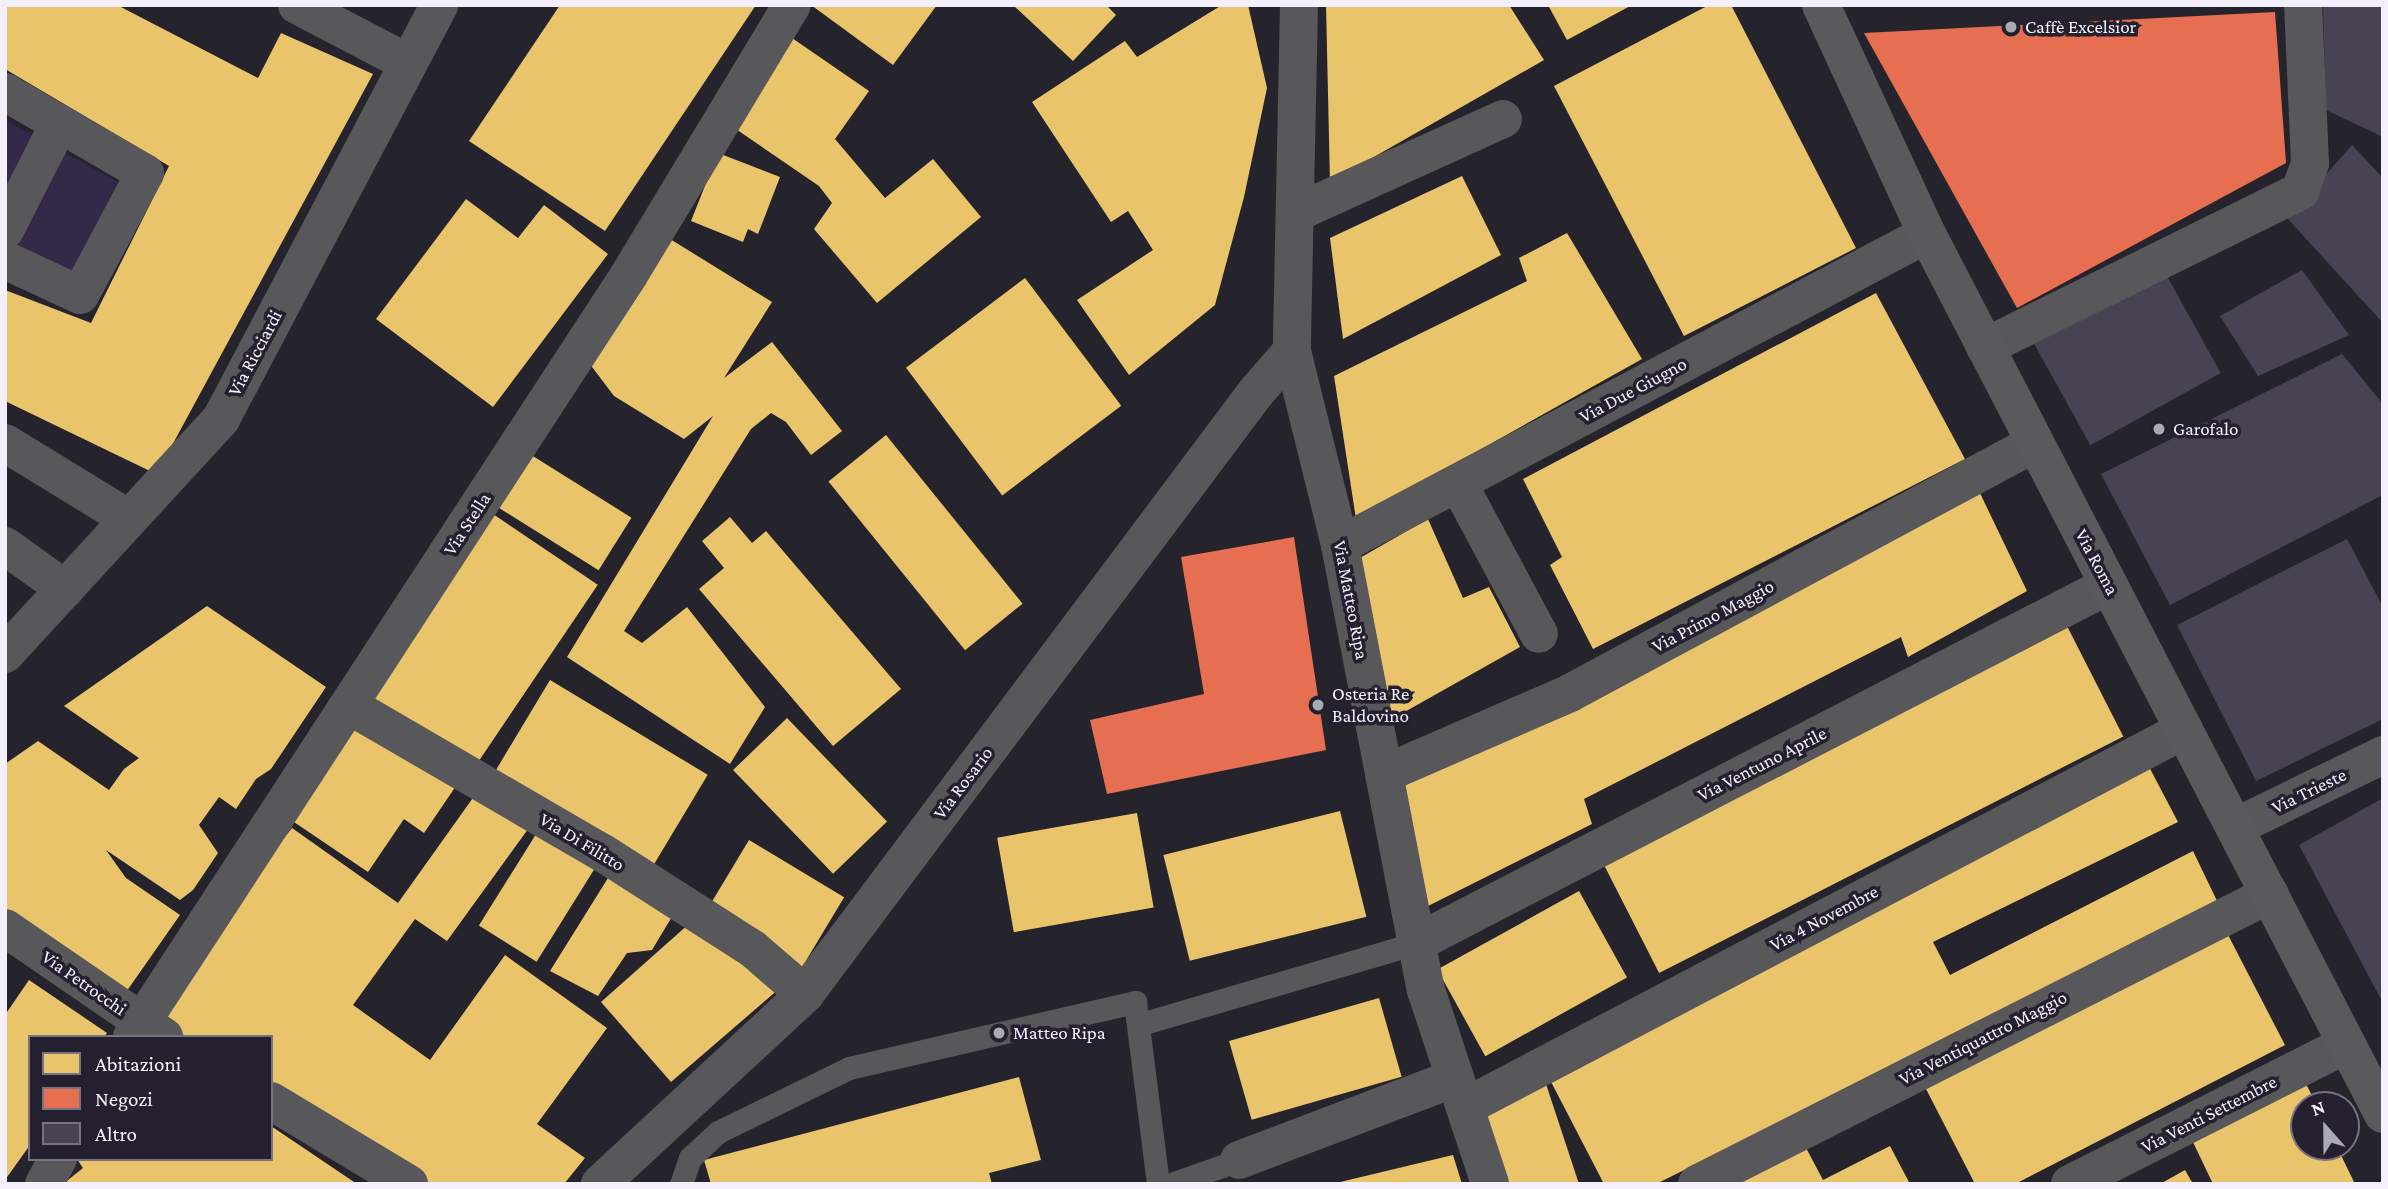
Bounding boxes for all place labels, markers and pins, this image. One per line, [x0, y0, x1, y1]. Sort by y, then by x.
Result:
place label: Caffè Excelsior [2025, 16, 2136, 38]
marker: Caffè Excelsior [2003, 19, 2019, 35]
place label: Garofalo [2173, 418, 2238, 440]
marker: Garofalo [2151, 421, 2167, 437]
place label: Osteria Re Baldovino [1332, 683, 1409, 727]
marker: Osteria Re Baldovino [1310, 697, 1326, 713]
place label: Matteo Ripa [1013, 1022, 1106, 1044]
marker: Matteo Ripa [991, 1025, 1007, 1041]

